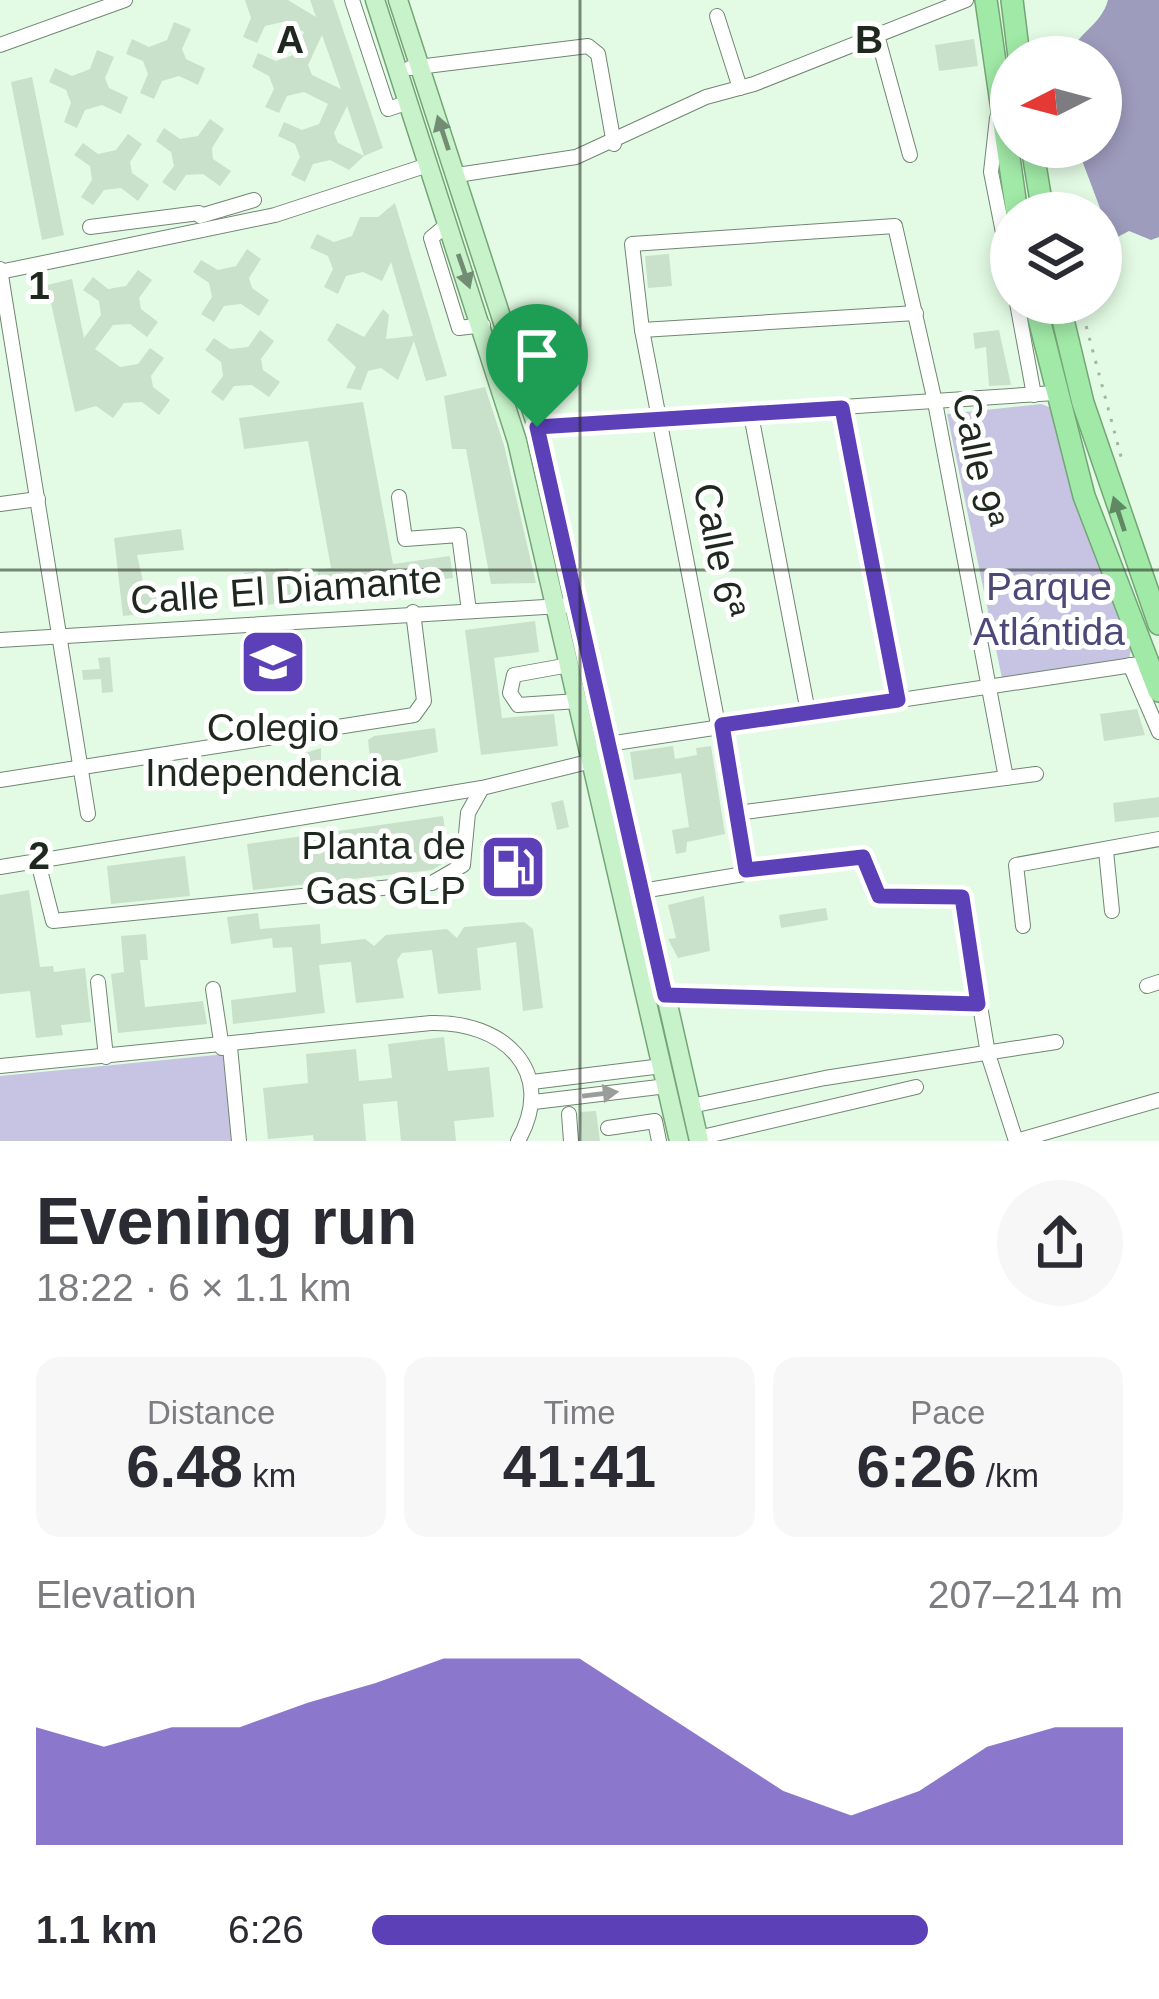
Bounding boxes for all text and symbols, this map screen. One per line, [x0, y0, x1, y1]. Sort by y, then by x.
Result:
text: A [276, 18, 304, 61]
text: B [855, 18, 883, 61]
north arrow [990, 36, 1122, 168]
map controls [990, 36, 1122, 324]
one-way arrow [432, 114, 451, 151]
button: layers [990, 192, 1122, 324]
one-way arrow [456, 253, 474, 289]
text: 1 [28, 264, 50, 307]
pin [486, 304, 588, 427]
icon: arrive [504, 322, 570, 388]
street label: Calle 9ª [944, 389, 1013, 531]
street label: Calle 6ª [685, 479, 754, 621]
one-way arrow [1109, 495, 1128, 532]
street label: Calle El Diamante [129, 557, 443, 622]
park label: Parque Atlántida [973, 565, 1125, 653]
school or university icon: Colegio Independencia [238, 627, 308, 697]
place label: Colegio Independencia [145, 706, 401, 794]
place label: Planta de Gas GLP [301, 824, 466, 912]
fuel station icon: Planta de Gas GLP [478, 832, 548, 902]
text: 2 [28, 834, 50, 877]
one-way arrow [582, 1084, 620, 1103]
button: share [997, 1180, 1123, 1306]
text: Evening run [36, 1184, 417, 1258]
text: 18:22 · 6 × 1.1 km [36, 1266, 351, 1309]
text: Distance [147, 1394, 275, 1431]
text: Time [543, 1394, 616, 1431]
text: Pace [910, 1394, 985, 1431]
text: 6.48 [126, 1433, 243, 1500]
text: 41:41 [503, 1433, 656, 1500]
text: 6:26 [857, 1433, 977, 1500]
text: km [243, 1457, 296, 1494]
text: /km [977, 1457, 1039, 1494]
text: Elevation [36, 1573, 196, 1616]
text: 207–214 m [928, 1573, 1123, 1616]
text: 1.1 km [36, 1908, 157, 1951]
text: 6:26 [228, 1908, 304, 1951]

